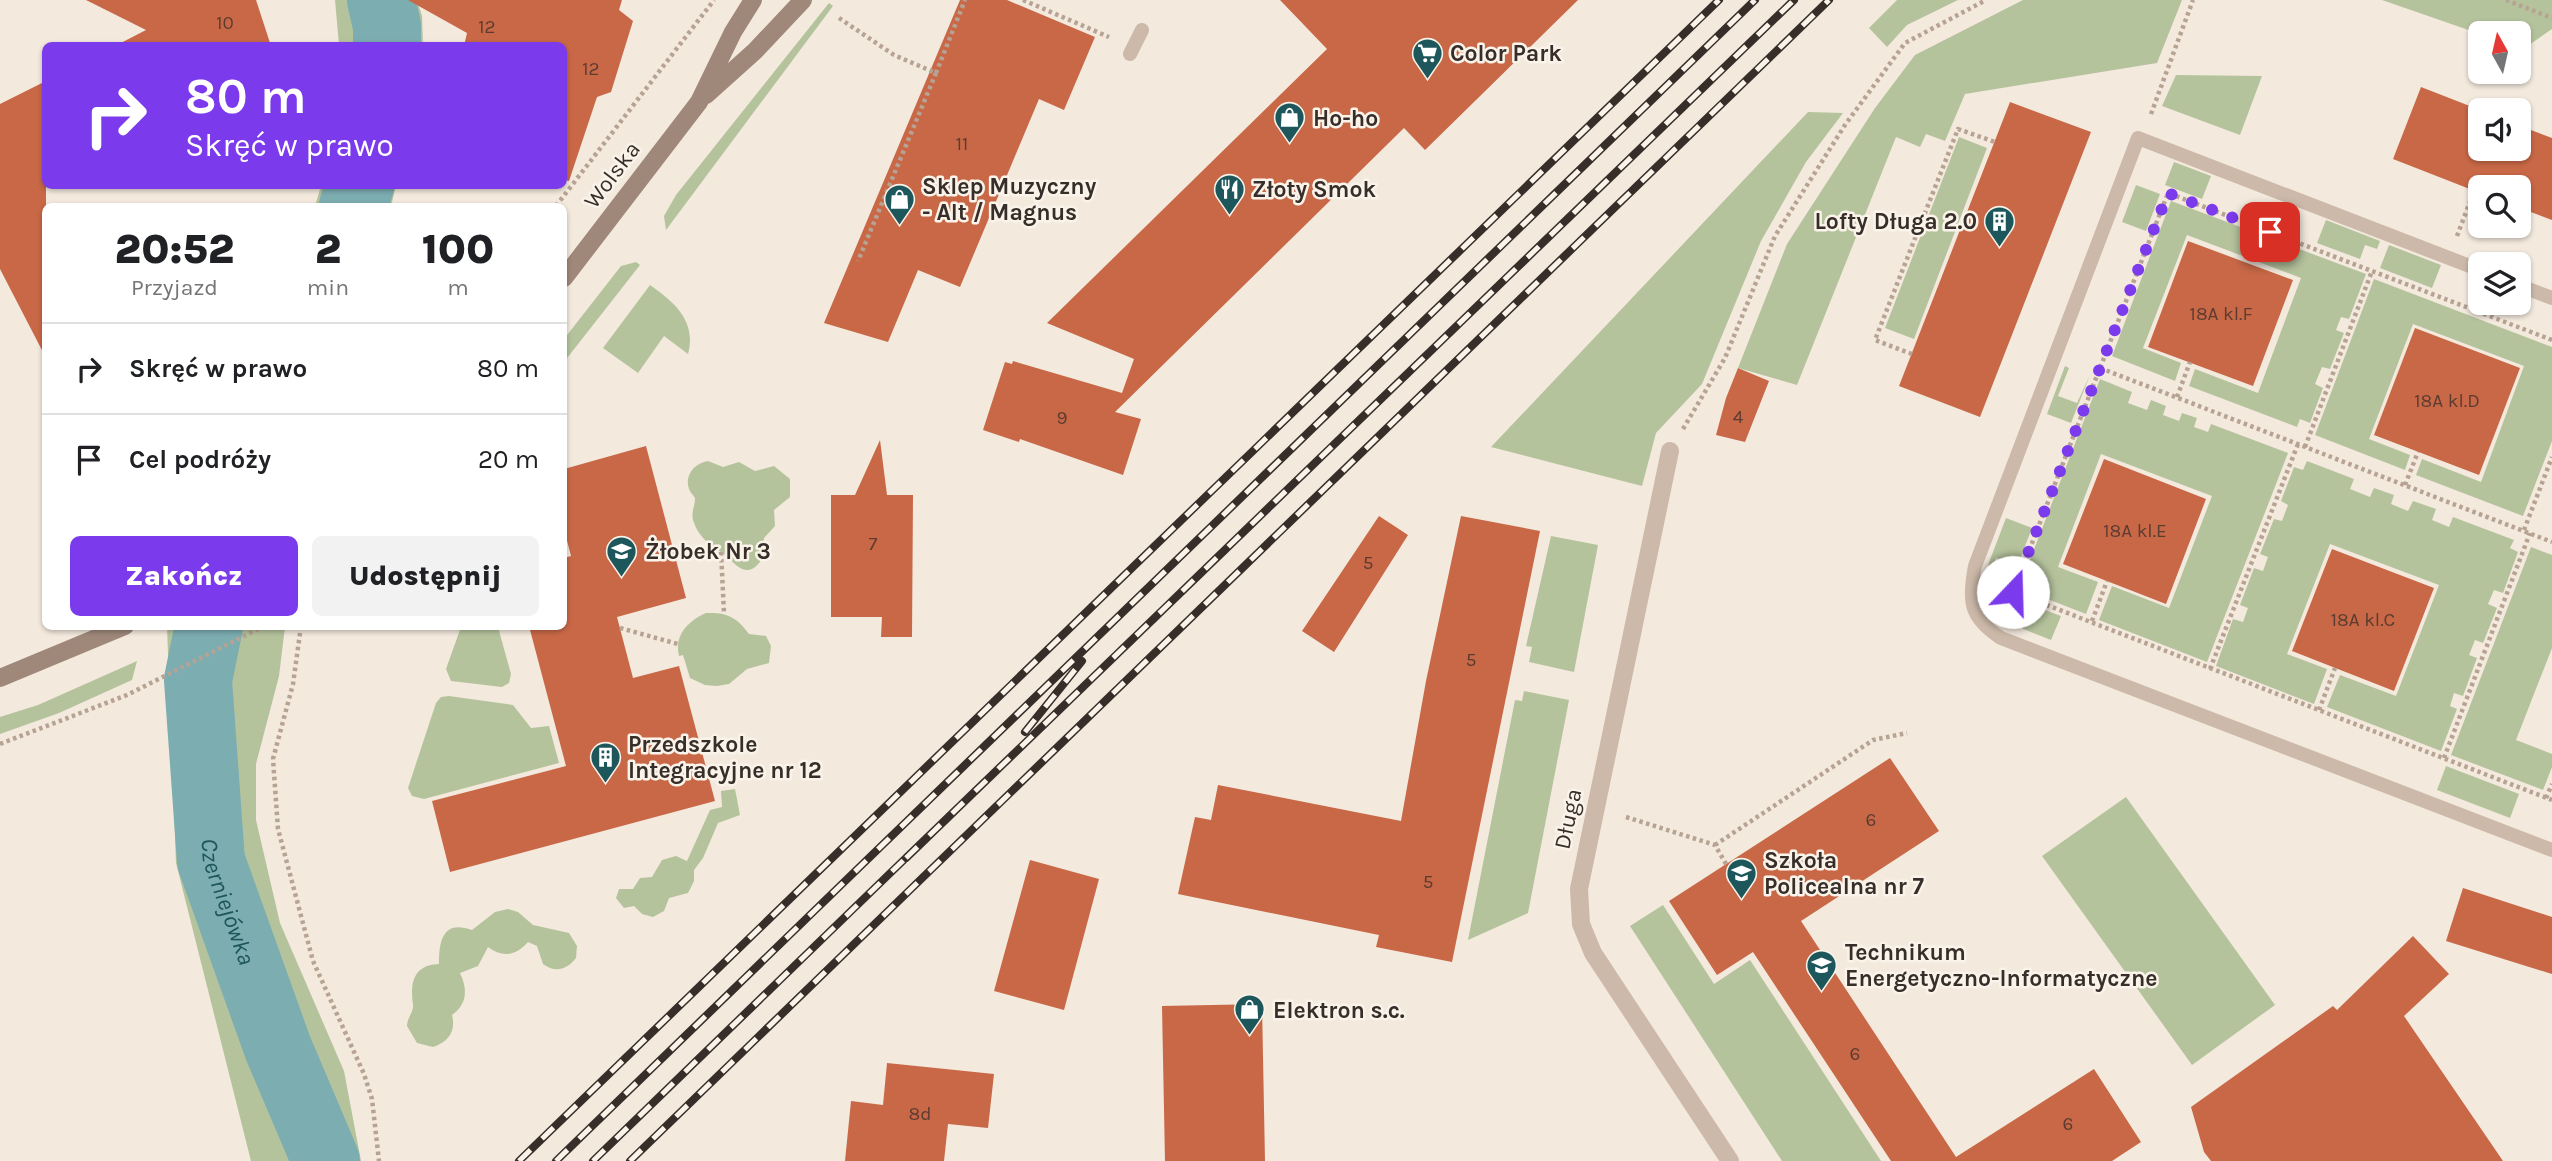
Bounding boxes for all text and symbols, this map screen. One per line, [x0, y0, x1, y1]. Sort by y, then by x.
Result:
house number: 10 [216, 12, 234, 34]
house number: 12 [478, 16, 496, 38]
north arrow [2468, 21, 2530, 84]
map controls [2468, 21, 2531, 315]
supermarket icon: Color Park [1410, 36, 1444, 80]
place label: Color Park [1450, 40, 1562, 67]
house number: 12 [582, 58, 600, 80]
text: 80 m [185, 68, 307, 125]
icon: right [70, 70, 161, 161]
button: sound [2468, 98, 2531, 161]
shop icon: Ho-ho [1273, 101, 1307, 145]
place label: Ho-ho [1313, 105, 1378, 132]
text: Skręć w prawo [185, 127, 394, 164]
house number: 11 [956, 133, 968, 155]
street label: Wolska [578, 136, 646, 214]
restaurant icon: Złoty Smok [1212, 172, 1246, 216]
place label: Sklep Muzyczny - Alt / Magnus [922, 173, 1097, 226]
button: search [2468, 175, 2531, 238]
place label: Złoty Smok [1252, 176, 1376, 203]
shop icon: Sklep Muzyczny - Alt / Magnus [882, 182, 916, 226]
pin [2240, 202, 2300, 262]
building icon: Lofty Długa 2.0 [1983, 204, 2017, 248]
place label: Lofty Długa 2.0 [1814, 208, 1977, 235]
icon: arrive [2251, 213, 2289, 251]
text: 20:52 [115, 224, 234, 274]
text: 2 [315, 224, 341, 274]
text: 100 [422, 224, 494, 274]
button: layers [2468, 252, 2531, 315]
text: Przyjazd [131, 274, 218, 301]
text: min [307, 274, 349, 301]
text: m [447, 274, 469, 301]
house number: 18A kl.F [2190, 303, 2252, 325]
icon: right [70, 350, 108, 388]
text: Skręć w prawo [129, 353, 307, 384]
text: 80 m [477, 353, 539, 384]
house number: 18A kl.D [2414, 390, 2480, 412]
house number: 4 [1733, 406, 1744, 428]
house number: 9 [1056, 407, 1068, 429]
icon: arrive [70, 441, 108, 479]
text: Cel podróży [129, 444, 271, 475]
text: 20 m [478, 444, 539, 475]
house number: 18A kl.E [2103, 520, 2167, 542]
house number: 7 [869, 533, 878, 555]
school or university icon: Żłobek Nr 3 [605, 534, 639, 578]
button: Zakończ [70, 536, 298, 616]
button: Udostępnij [312, 536, 539, 616]
place label: Żłobek Nr 3 [645, 537, 771, 565]
house number: 5 [1363, 552, 1373, 574]
position arrow [1976, 555, 2050, 629]
house number: 18A kl.C [2331, 609, 2395, 631]
house number: 5 [1466, 649, 1476, 671]
place label: Przedszkole Integracyjne nr 12 [628, 731, 822, 784]
building icon: Przedszkole Integracyjne nr 12 [588, 740, 622, 784]
street label: Długa [1548, 786, 1588, 852]
house number: 6 [1866, 809, 1876, 831]
water label: Czerniejówka [195, 837, 261, 969]
place label: Szkoła Policealna nr 7 [1764, 847, 1925, 900]
school or university icon: Szkoła Policealna nr 7 [1724, 856, 1758, 900]
house number: 5 [1423, 871, 1433, 893]
place label: Technikum Energetyczno-Informatyczne [1845, 939, 2157, 992]
school or university icon: Technikum Energetyczno-Informatyczne [1805, 948, 1839, 992]
shop icon: Elektron s.c. [1233, 993, 1267, 1037]
place label: Elektron s.c. [1273, 997, 1405, 1024]
house number: 6 [1850, 1043, 1860, 1065]
house number: 8d [909, 1103, 931, 1125]
house number: 6 [2063, 1113, 2073, 1135]

